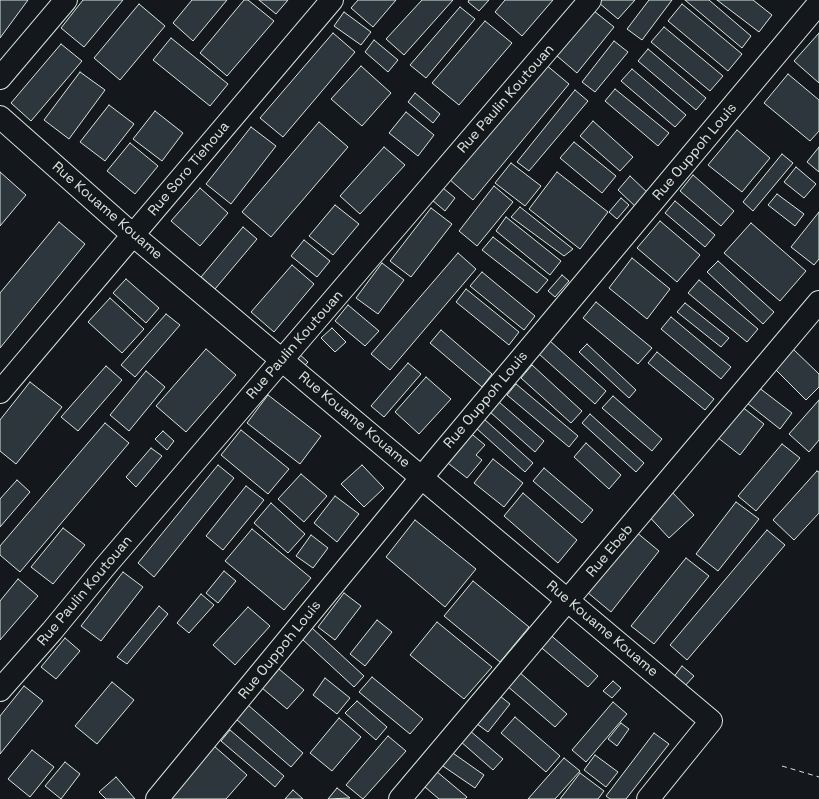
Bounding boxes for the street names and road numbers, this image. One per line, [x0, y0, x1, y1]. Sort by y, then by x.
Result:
street label: Rue Paulin Koutouan [454, 41, 558, 157]
street label: Rue Ouppoh Louis [649, 100, 741, 204]
street label: Rue Soro Tiehoua [145, 119, 233, 219]
street label: Rue Kouame Kouame [48, 159, 166, 263]
street label: Rue Paulin Koutouan [243, 287, 347, 403]
street label: Rue Ouppoh Louis [440, 348, 532, 452]
street label: Rue Kouame Kouame [295, 368, 413, 472]
street label: Rue Ebeb [583, 521, 637, 581]
street label: Rue Paulin Koutouan [34, 533, 136, 649]
street label: Rue Kouame Kouame [543, 577, 661, 681]
street label: Rue Ouppoh Louis [235, 597, 325, 703]

